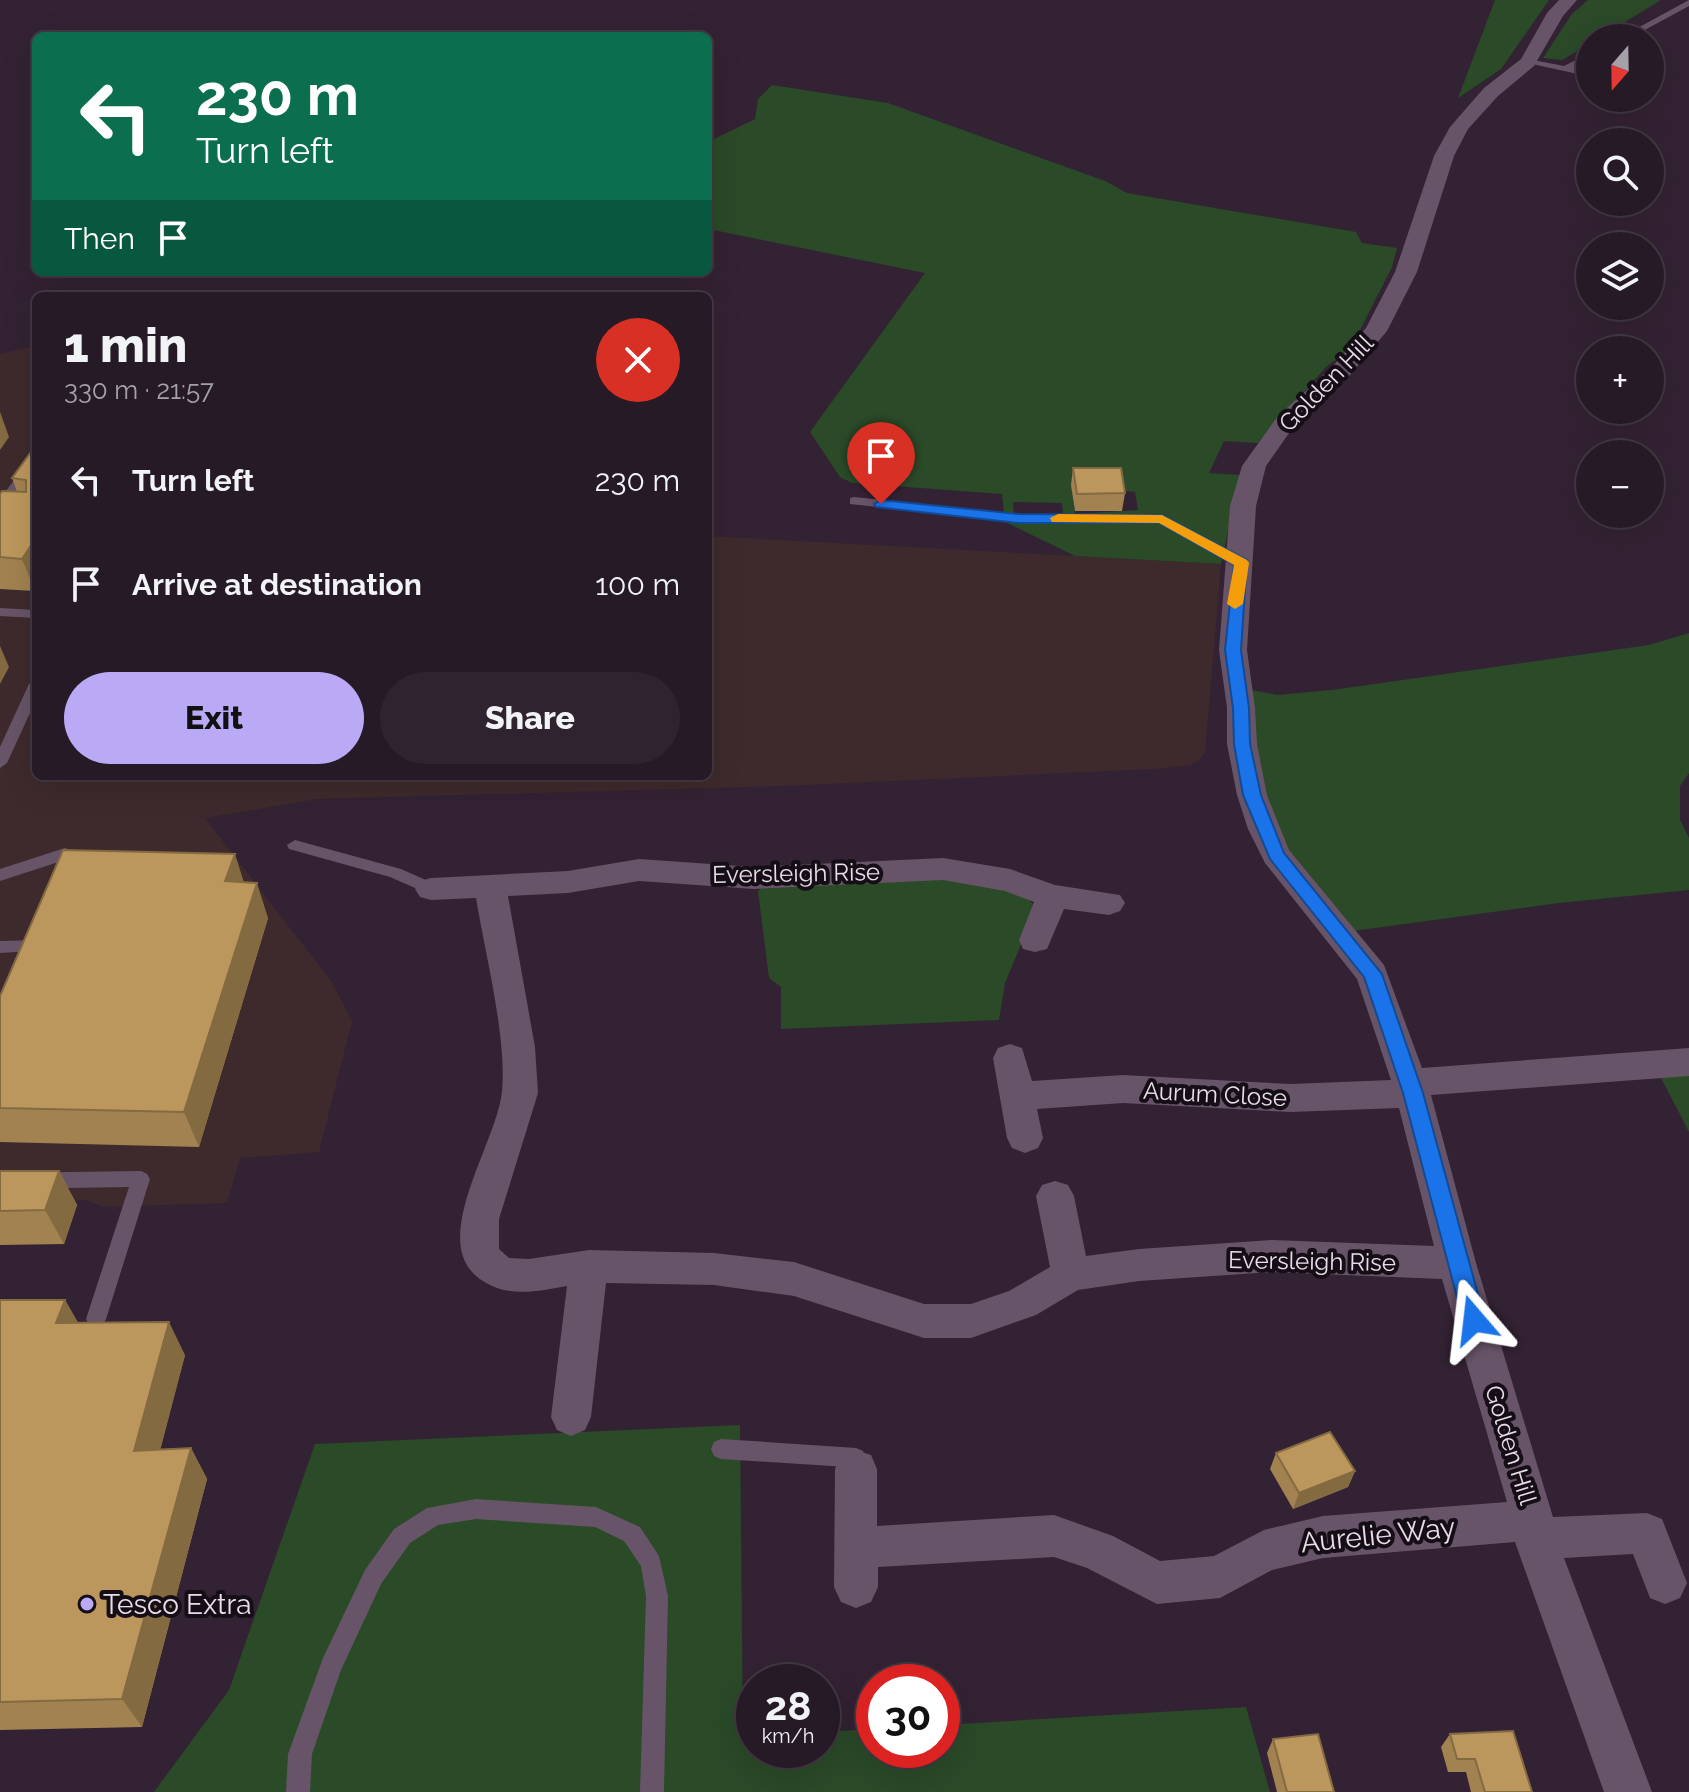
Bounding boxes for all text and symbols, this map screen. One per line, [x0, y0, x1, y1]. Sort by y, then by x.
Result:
north arrow [1576, 24, 1664, 112]
map controls [1576, 24, 1664, 528]
text: 230 m [196, 62, 359, 128]
icon: left [64, 64, 168, 168]
button: search [1576, 128, 1664, 216]
text: Turn left [196, 129, 334, 171]
icon: arrive [151, 216, 195, 260]
text: Then [64, 221, 135, 256]
button: layers [1576, 232, 1664, 320]
text: 1 min [64, 317, 187, 373]
button: close [596, 318, 680, 402]
street label: Golden Hill [1273, 328, 1380, 437]
button: + [1576, 336, 1664, 424]
text: 330 m · 21:57 [64, 375, 214, 405]
pin [847, 422, 915, 504]
icon: arrive [859, 434, 903, 478]
button: − [1576, 440, 1664, 528]
icon: left [64, 458, 108, 502]
text: Turn left [132, 463, 254, 498]
text: 230 m [595, 463, 680, 498]
icon: arrive [64, 562, 108, 606]
text: Arrive at destination [132, 567, 422, 602]
text: 100 m [595, 567, 680, 602]
button: Exit [64, 672, 364, 764]
button: Share [380, 672, 680, 764]
street label: Eversleigh Rise [712, 857, 880, 889]
street label: Aurum Close [1142, 1076, 1288, 1112]
street label: Eversleigh Rise [1228, 1245, 1396, 1277]
position arrow [1432, 1278, 1516, 1362]
street label: Golden Hill [1479, 1382, 1543, 1509]
street label: Aurelie Way [1299, 1510, 1457, 1560]
place label: Tesco Extra [103, 1588, 252, 1621]
marker: Tesco Extra [78, 1595, 96, 1613]
speed limit sign: 30 [856, 1664, 960, 1768]
text: 28 [765, 1682, 811, 1729]
text: km/h [762, 1724, 814, 1748]

